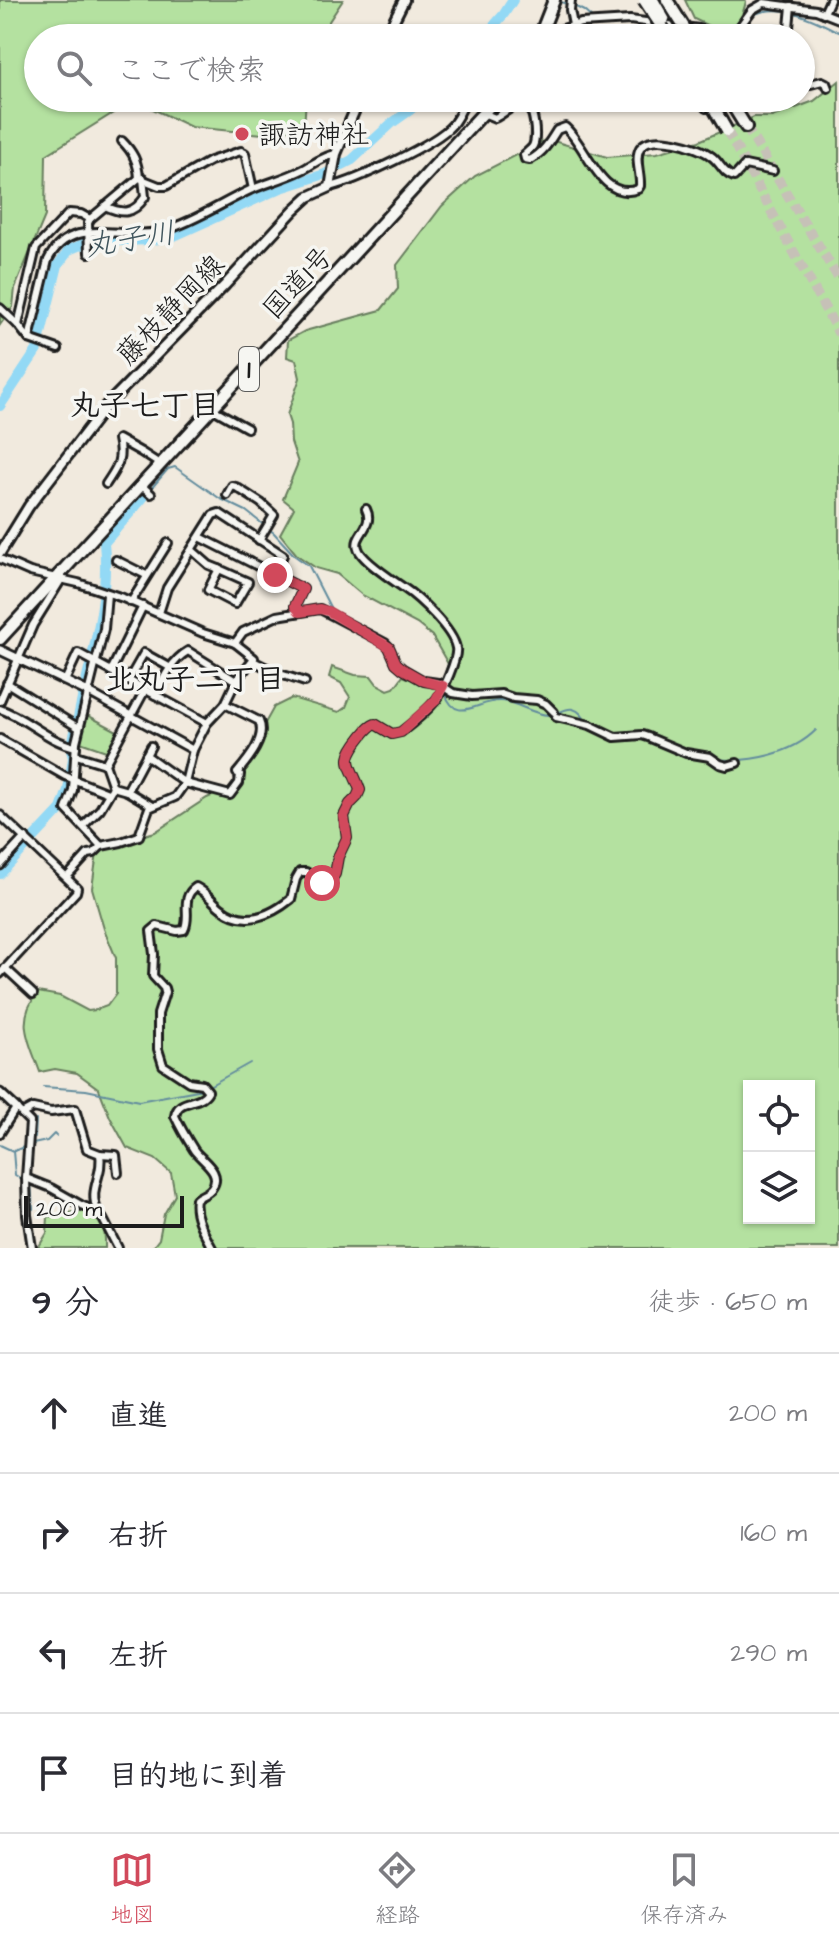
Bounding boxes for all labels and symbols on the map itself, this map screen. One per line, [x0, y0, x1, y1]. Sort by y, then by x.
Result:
place label: 諏訪神社 [258, 116, 370, 155]
marker: 諏訪神社 [233, 125, 251, 143]
water label: 丸子川 [82, 212, 178, 268]
street label: 国道1号 [254, 238, 342, 328]
street label: 藤枝静岡線 [108, 246, 234, 374]
road number: 1 [239, 347, 259, 391]
district label: 丸子七丁目 [70, 385, 220, 427]
route end [257, 557, 293, 593]
district label: 北丸子二丁目 [105, 659, 285, 701]
route start [304, 865, 340, 901]
scale bar [24, 1192, 184, 1228]

